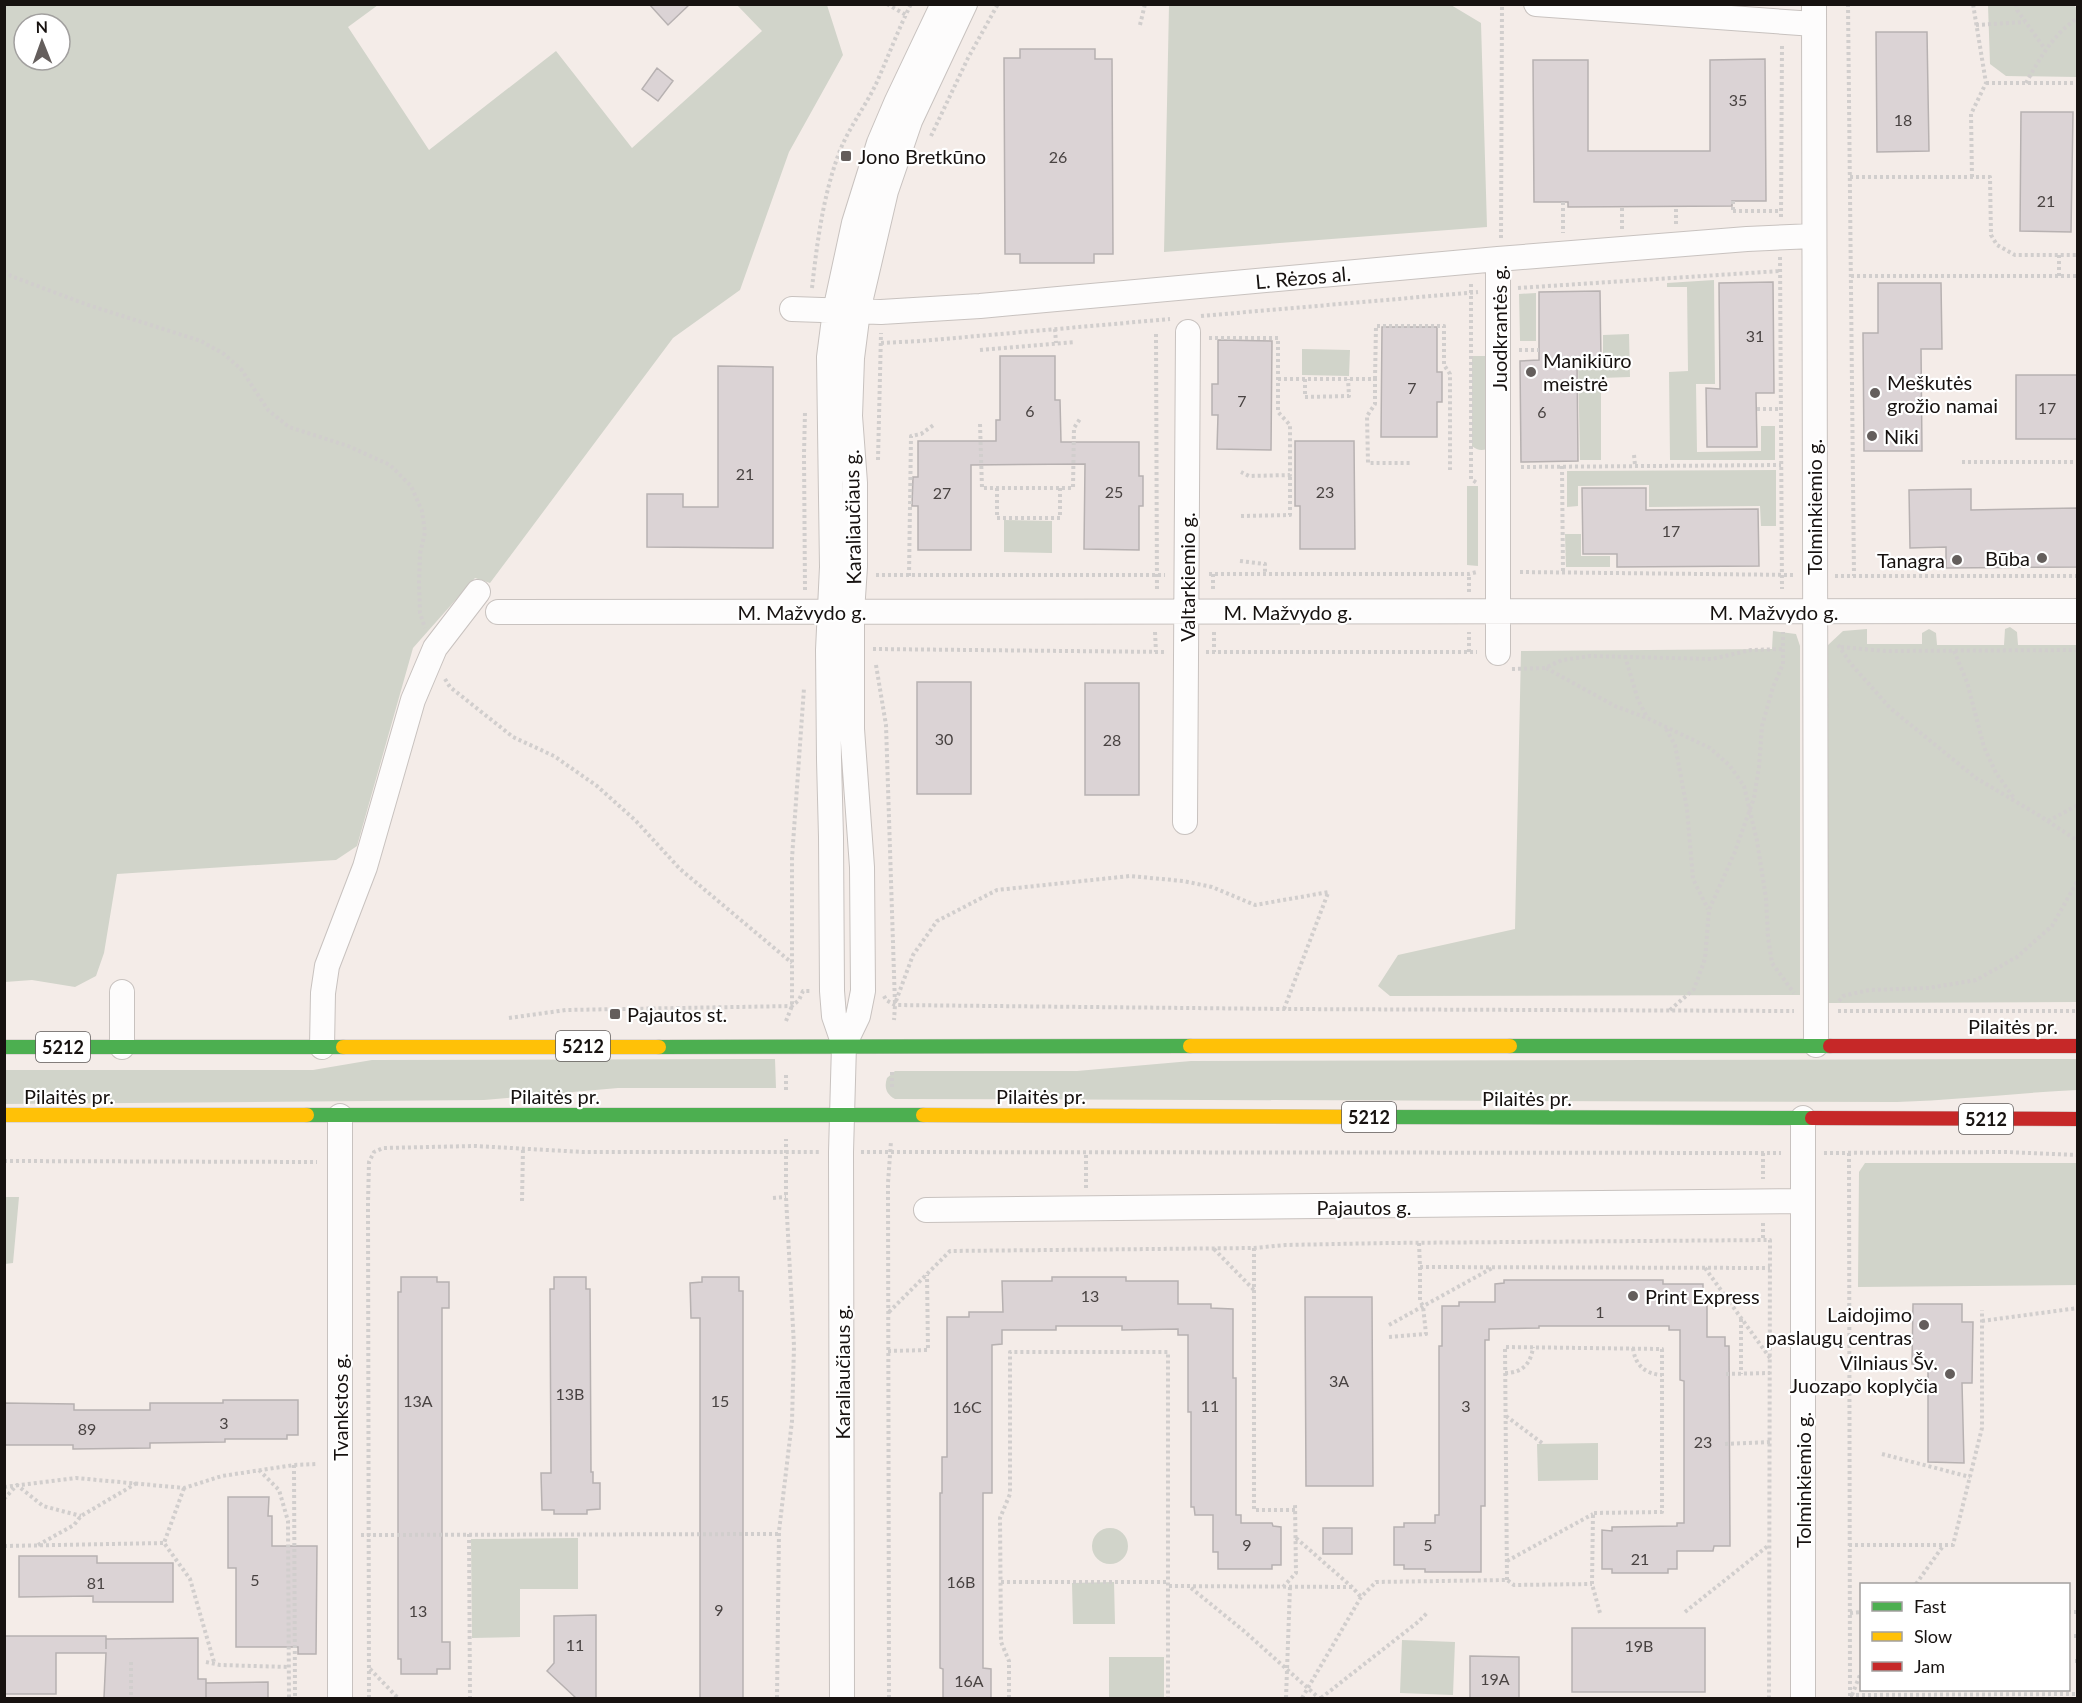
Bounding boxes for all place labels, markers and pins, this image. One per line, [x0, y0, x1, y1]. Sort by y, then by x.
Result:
place label: Jono Bretkūno [858, 144, 986, 168]
marker: Jono Bretkūno [839, 149, 853, 163]
place label: Manikiūro meistrė [1543, 348, 1632, 395]
marker: Manikiūro meistrė [1524, 365, 1538, 379]
place label: Meškutės grožio namai [1887, 370, 1998, 417]
marker: Meškutės grožio namai [1868, 386, 1882, 400]
place label: Niki [1884, 424, 1919, 448]
marker: Niki [1865, 429, 1879, 443]
place label: Būba [1985, 546, 2030, 570]
place label: Tanagra [1877, 548, 1945, 572]
marker: Būba [2035, 551, 2049, 565]
marker: Tanagra [1950, 553, 1964, 567]
place label: Pajautos st. [627, 1002, 727, 1026]
marker: Pajautos st. [608, 1007, 622, 1021]
place label: Print Express [1645, 1284, 1760, 1308]
marker: Print Express [1626, 1289, 1640, 1303]
place label: Laidojimo paslaugų centras [1766, 1302, 1912, 1349]
marker: Laidojimo paslaugų centras [1917, 1318, 1931, 1332]
place label: Vilniaus Šv. Juozapo koplyčia [1790, 1350, 1938, 1397]
marker: Vilniaus Šv. Juozapo koplyčia [1943, 1367, 1957, 1381]

